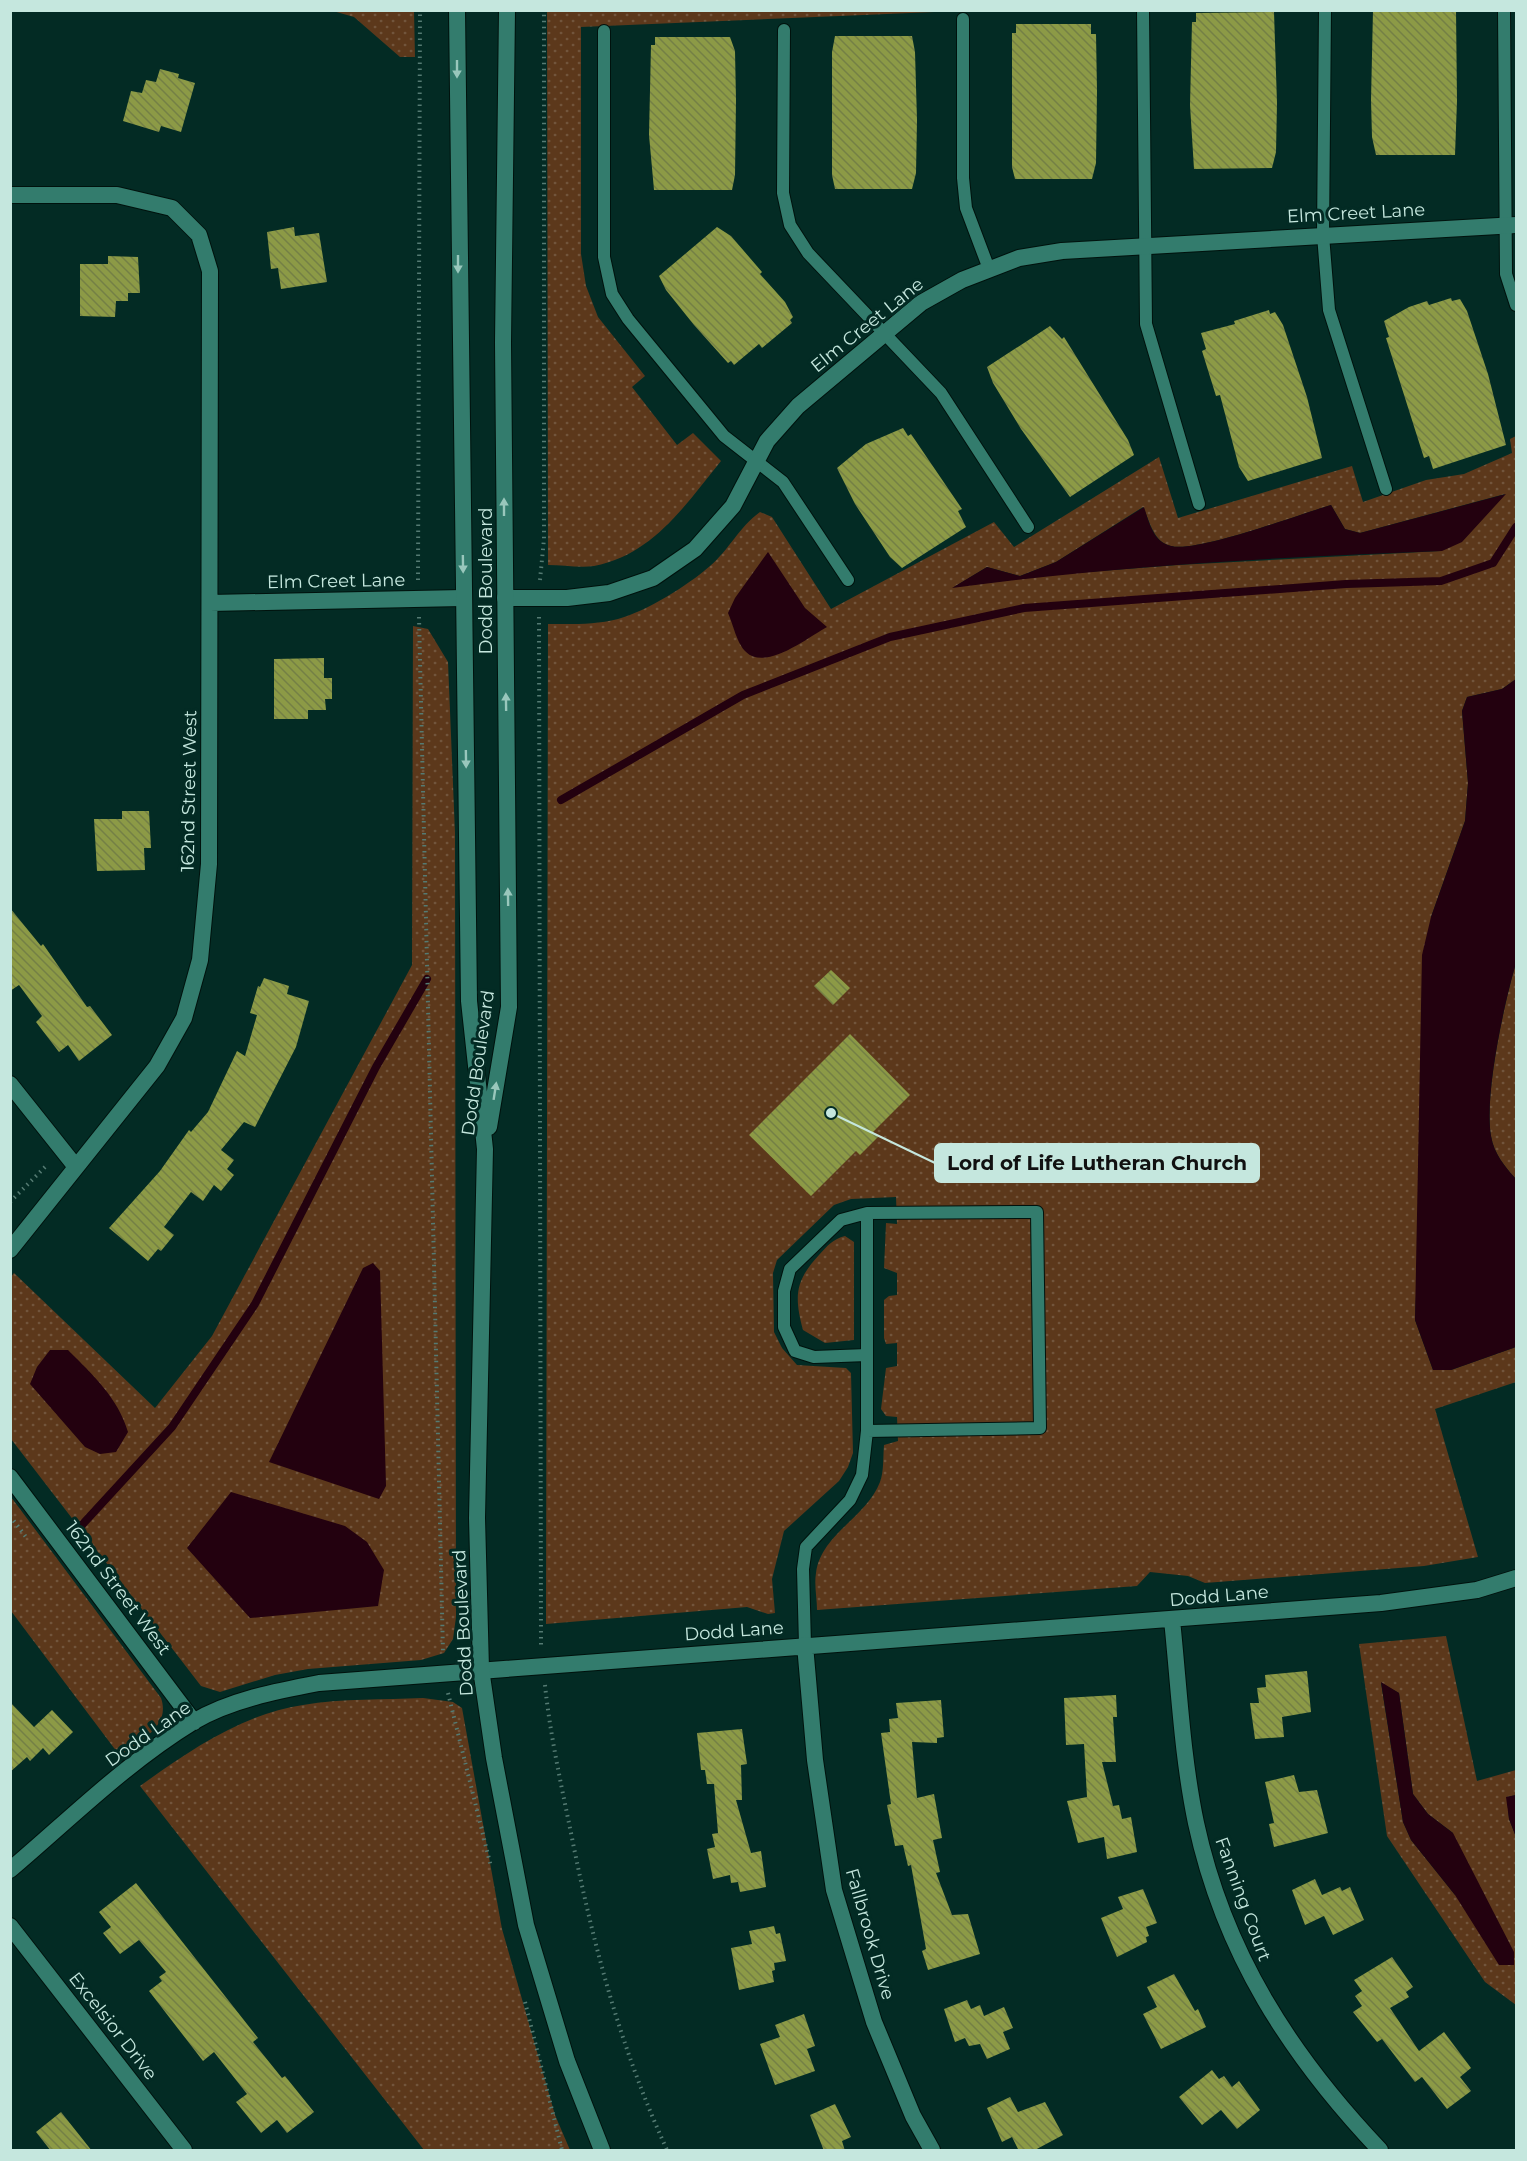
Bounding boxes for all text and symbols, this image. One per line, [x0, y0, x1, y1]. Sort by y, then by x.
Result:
one-way arrow [452, 59, 462, 78]
street label: Elm Creet Lane [1286, 198, 1426, 228]
one-way arrow [453, 254, 463, 273]
street label: Elm Creet Lane [806, 273, 928, 377]
one-way arrow [500, 498, 509, 517]
street label: Dodd Boulevard [475, 508, 497, 654]
one-way arrow [458, 554, 468, 573]
street label: Elm Creet Lane [267, 569, 406, 593]
one-way arrow [501, 693, 511, 712]
street label: 162nd Street West [177, 710, 201, 872]
one-way arrow [461, 749, 470, 768]
one-way arrow [503, 888, 513, 907]
street label: Dodd Boulevard [457, 989, 499, 1137]
one-way arrow [491, 1082, 500, 1101]
callout: Lord of Life Lutheran Church [935, 1144, 1259, 1182]
text: Lord of Life Lutheran Church [947, 1151, 1247, 1175]
street label: 162nd Street West [61, 1517, 175, 1659]
street label: Dodd Boulevard [448, 1549, 478, 1697]
street label: Dodd Lane [1168, 1581, 1270, 1611]
street label: Dodd Lane [684, 1617, 785, 1645]
street label: Dodd Lane [101, 1696, 195, 1772]
street label: Fanning Court [1210, 1834, 1276, 1964]
street label: Fallbrook Drive [841, 1866, 899, 2002]
street label: Excelsior Drive [64, 1968, 162, 2084]

